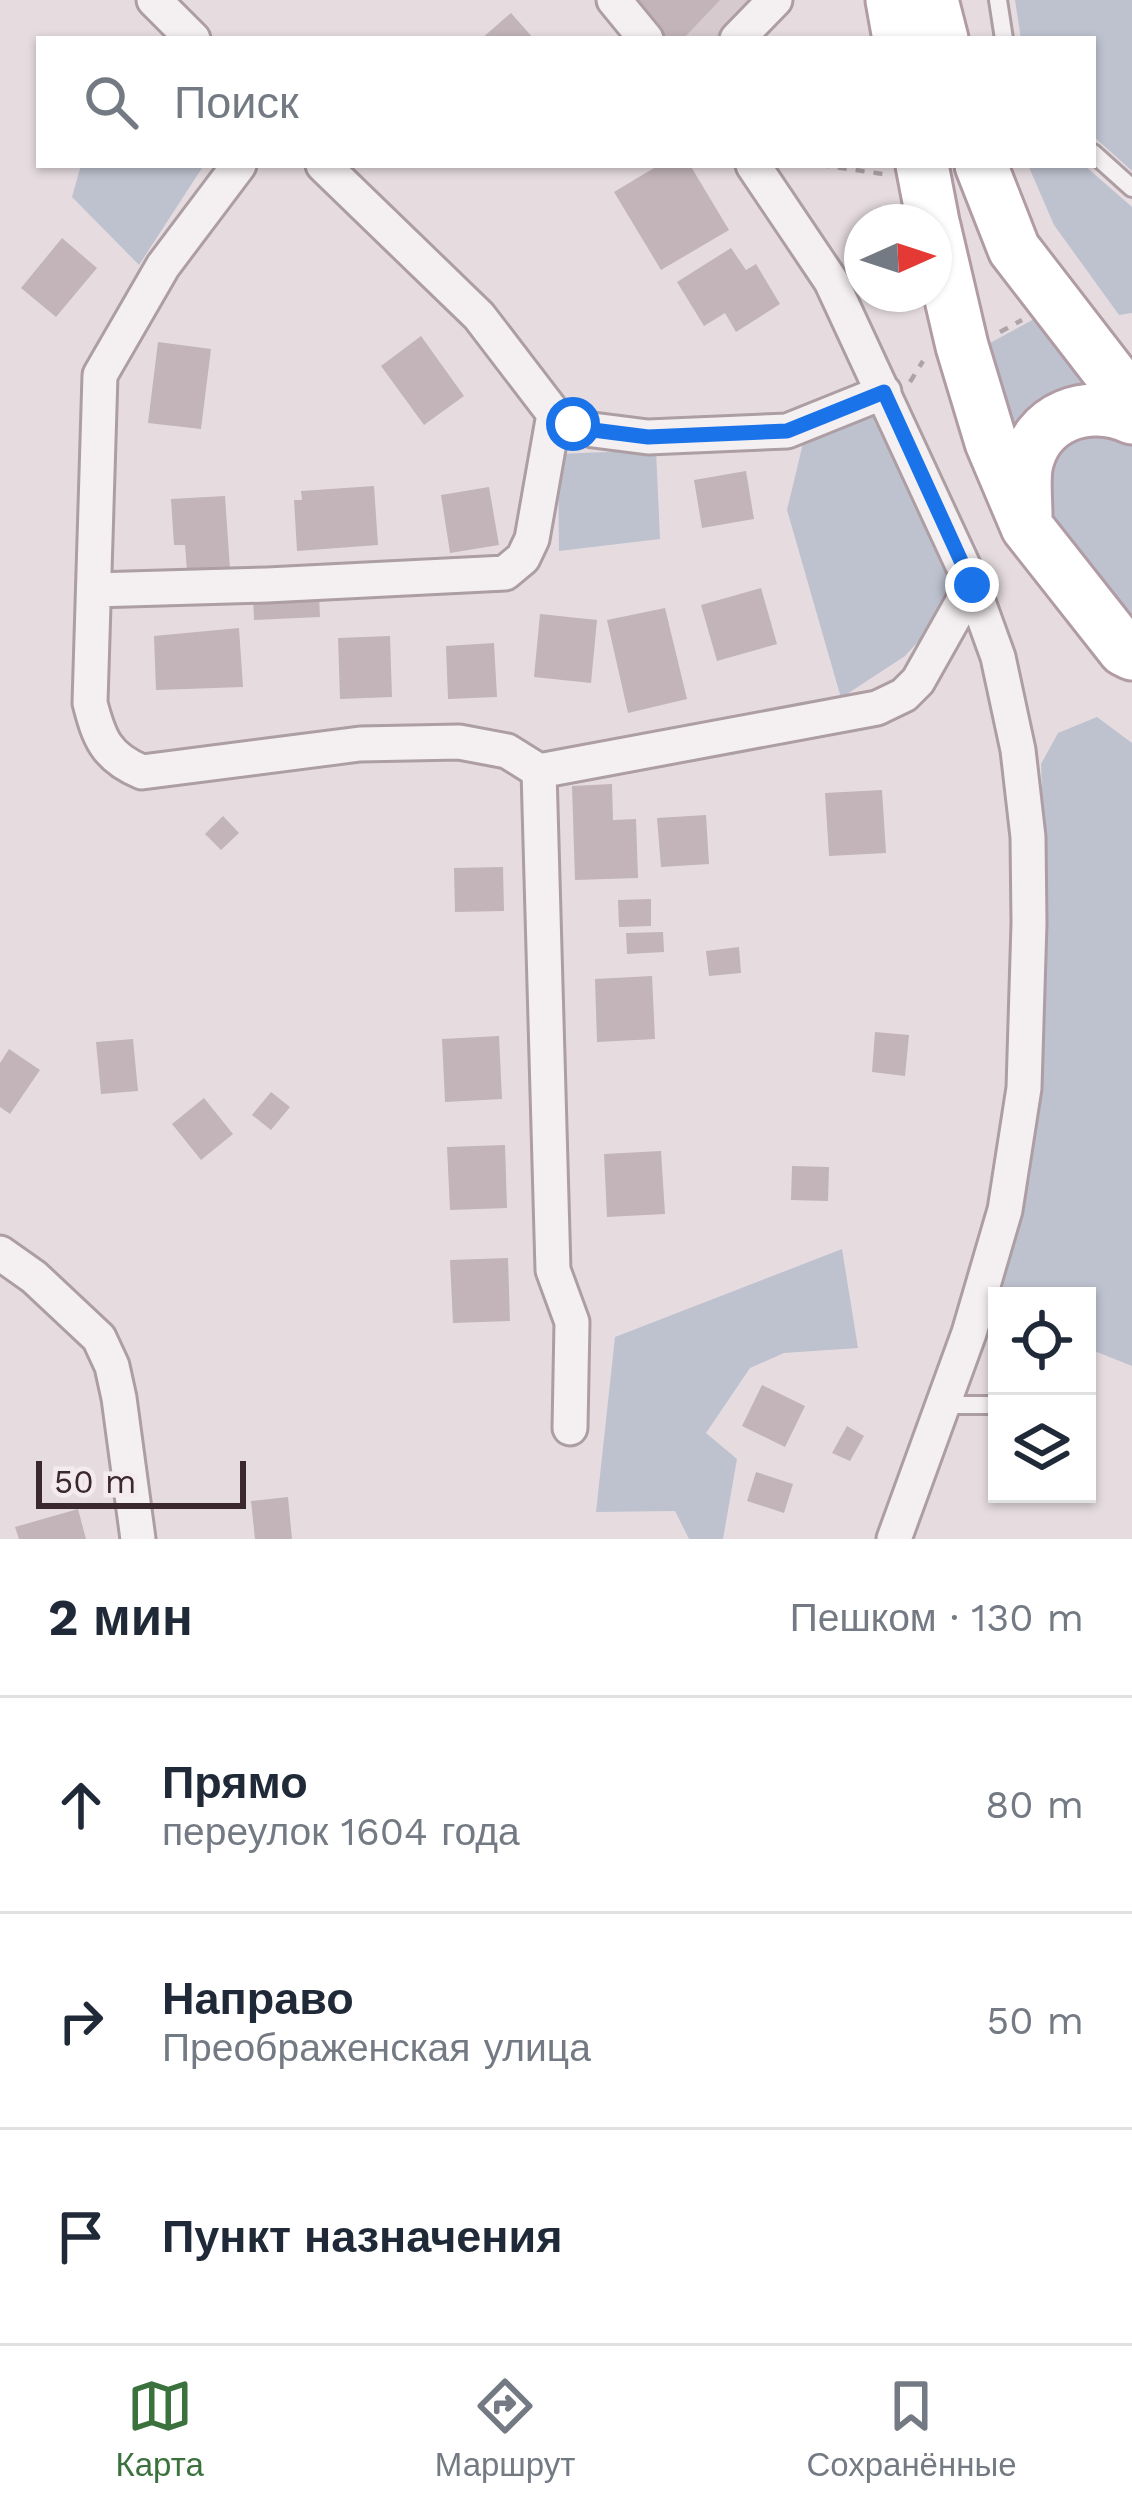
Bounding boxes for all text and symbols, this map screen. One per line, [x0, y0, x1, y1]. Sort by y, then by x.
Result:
search box [36, 36, 1096, 168]
icon: search [78, 69, 144, 135]
text: Поиск [174, 76, 299, 129]
north arrow [844, 204, 952, 312]
route start [546, 397, 600, 451]
route end [945, 558, 999, 612]
map controls [988, 1287, 1096, 1503]
button: locate [988, 1287, 1096, 1395]
button: layers [988, 1395, 1096, 1503]
scale bar [36, 1455, 246, 1508]
text: 50 m [54, 1462, 136, 1501]
text: 2 мин [48, 1588, 193, 1647]
text: Пешком · 130 m [790, 1595, 1084, 1640]
text: Прямо [162, 1756, 308, 1809]
icon: ahead [48, 1772, 114, 1838]
text: 80 m [985, 1782, 1084, 1827]
text: переулок 1604 года [162, 1809, 520, 1854]
text: Направо [162, 1972, 354, 2025]
icon: right [48, 1988, 114, 2054]
text: 50 m [987, 1998, 1084, 2043]
text: Преображенская улица [162, 2025, 591, 2070]
icon: arrive [48, 2204, 114, 2270]
text: Пункт назначения [162, 2210, 562, 2263]
tab: Карта [115, 2373, 204, 2484]
tab: Маршрут [435, 2373, 575, 2484]
tab: Сохранённые [806, 2373, 1017, 2484]

